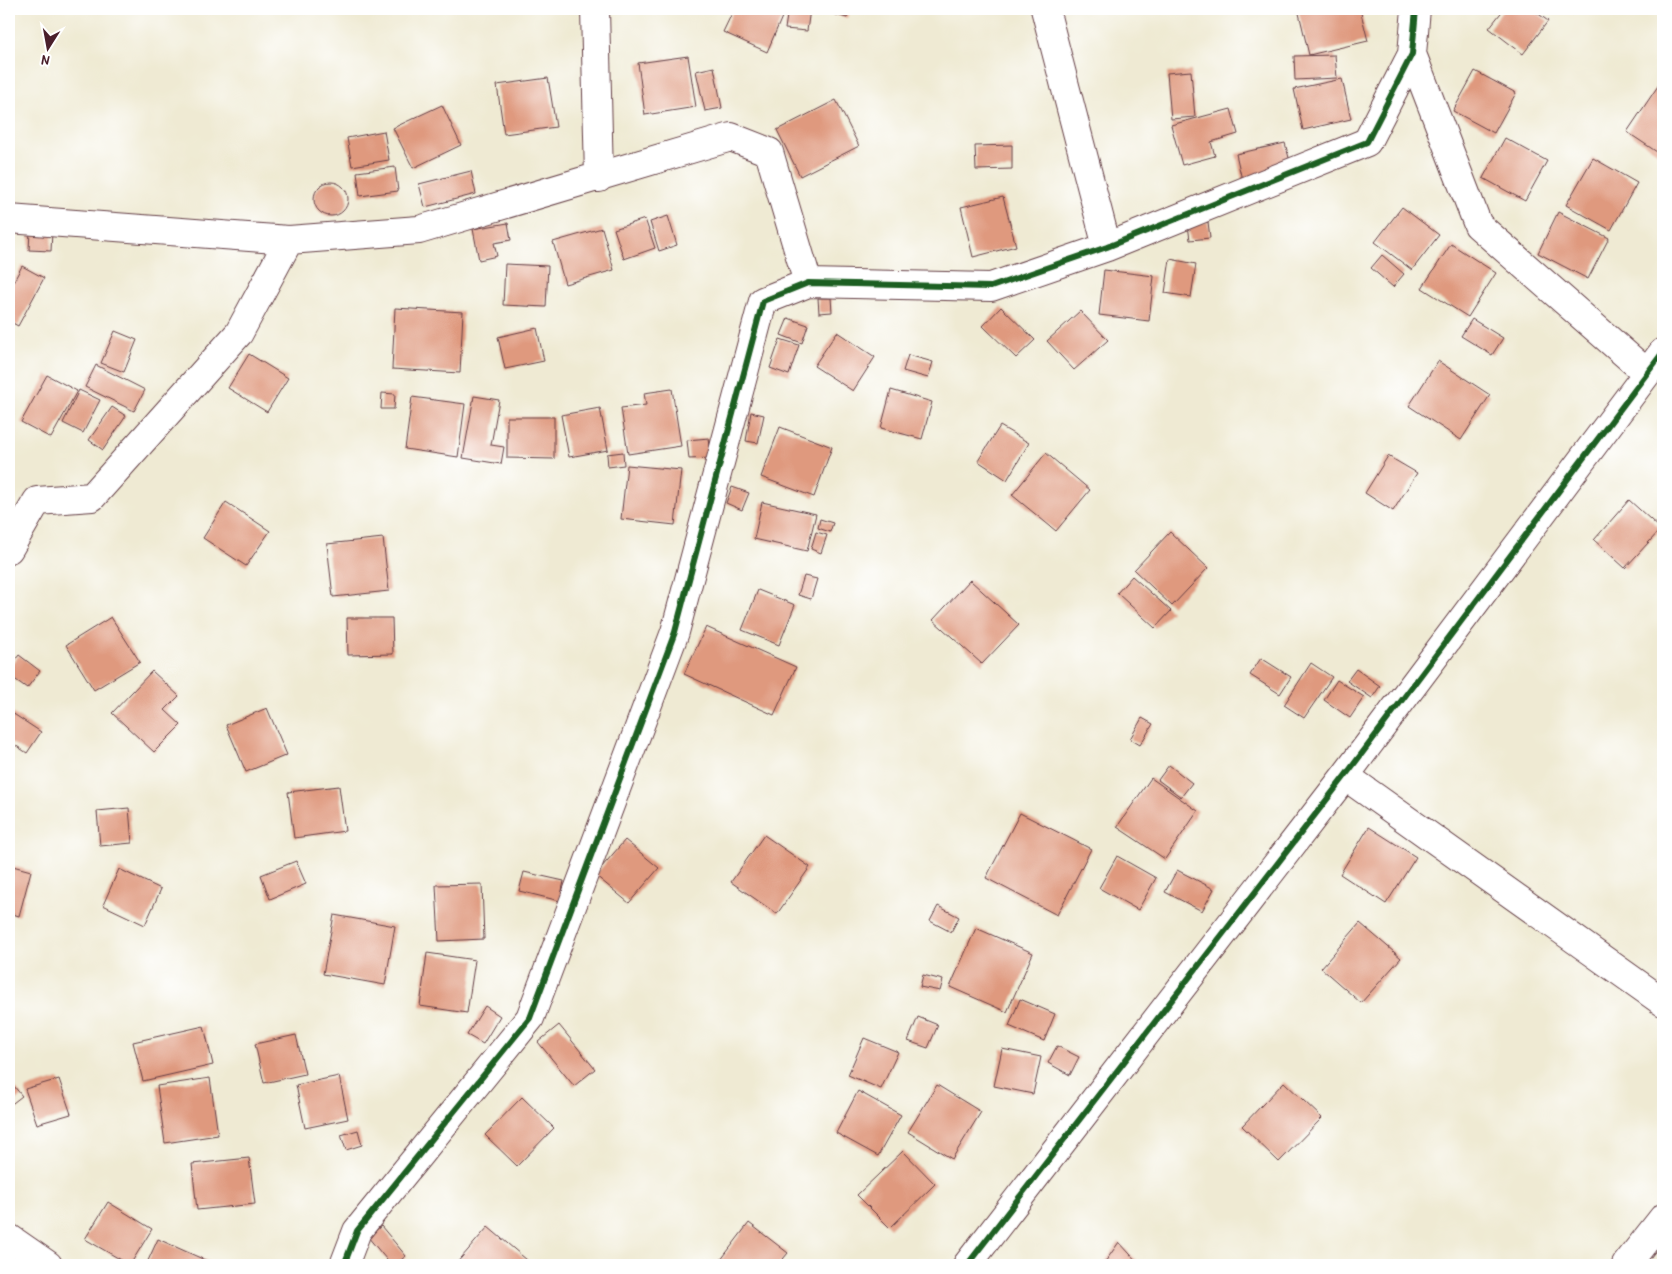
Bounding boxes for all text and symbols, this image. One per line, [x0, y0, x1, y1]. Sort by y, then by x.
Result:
north arrow [22, 22, 72, 72]
text: N [39, 51, 51, 71]

